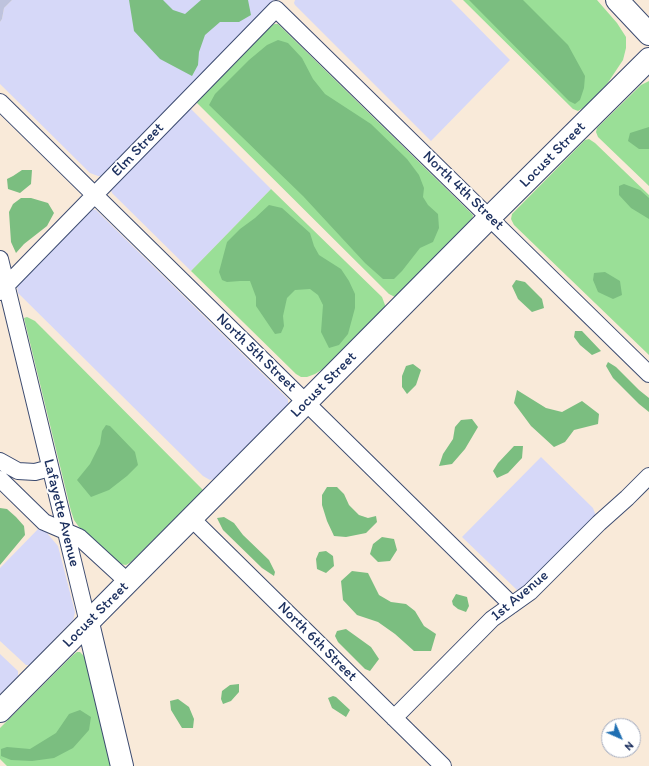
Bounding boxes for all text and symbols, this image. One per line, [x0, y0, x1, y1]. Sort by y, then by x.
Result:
street label: Locust Street [516, 118, 590, 192]
street label: Elm Street [108, 119, 168, 181]
street label: North 4th Street [419, 148, 507, 234]
street label: North 5th Street [212, 310, 300, 396]
street label: Locust Street [287, 348, 361, 422]
street label: Lafayette Avenue [39, 457, 83, 569]
street label: 1st Avenue [488, 567, 552, 625]
street label: Locust Street [59, 578, 133, 652]
street label: North 6th Street [274, 599, 360, 685]
north arrow [601, 718, 641, 758]
text: N [622, 739, 636, 753]

